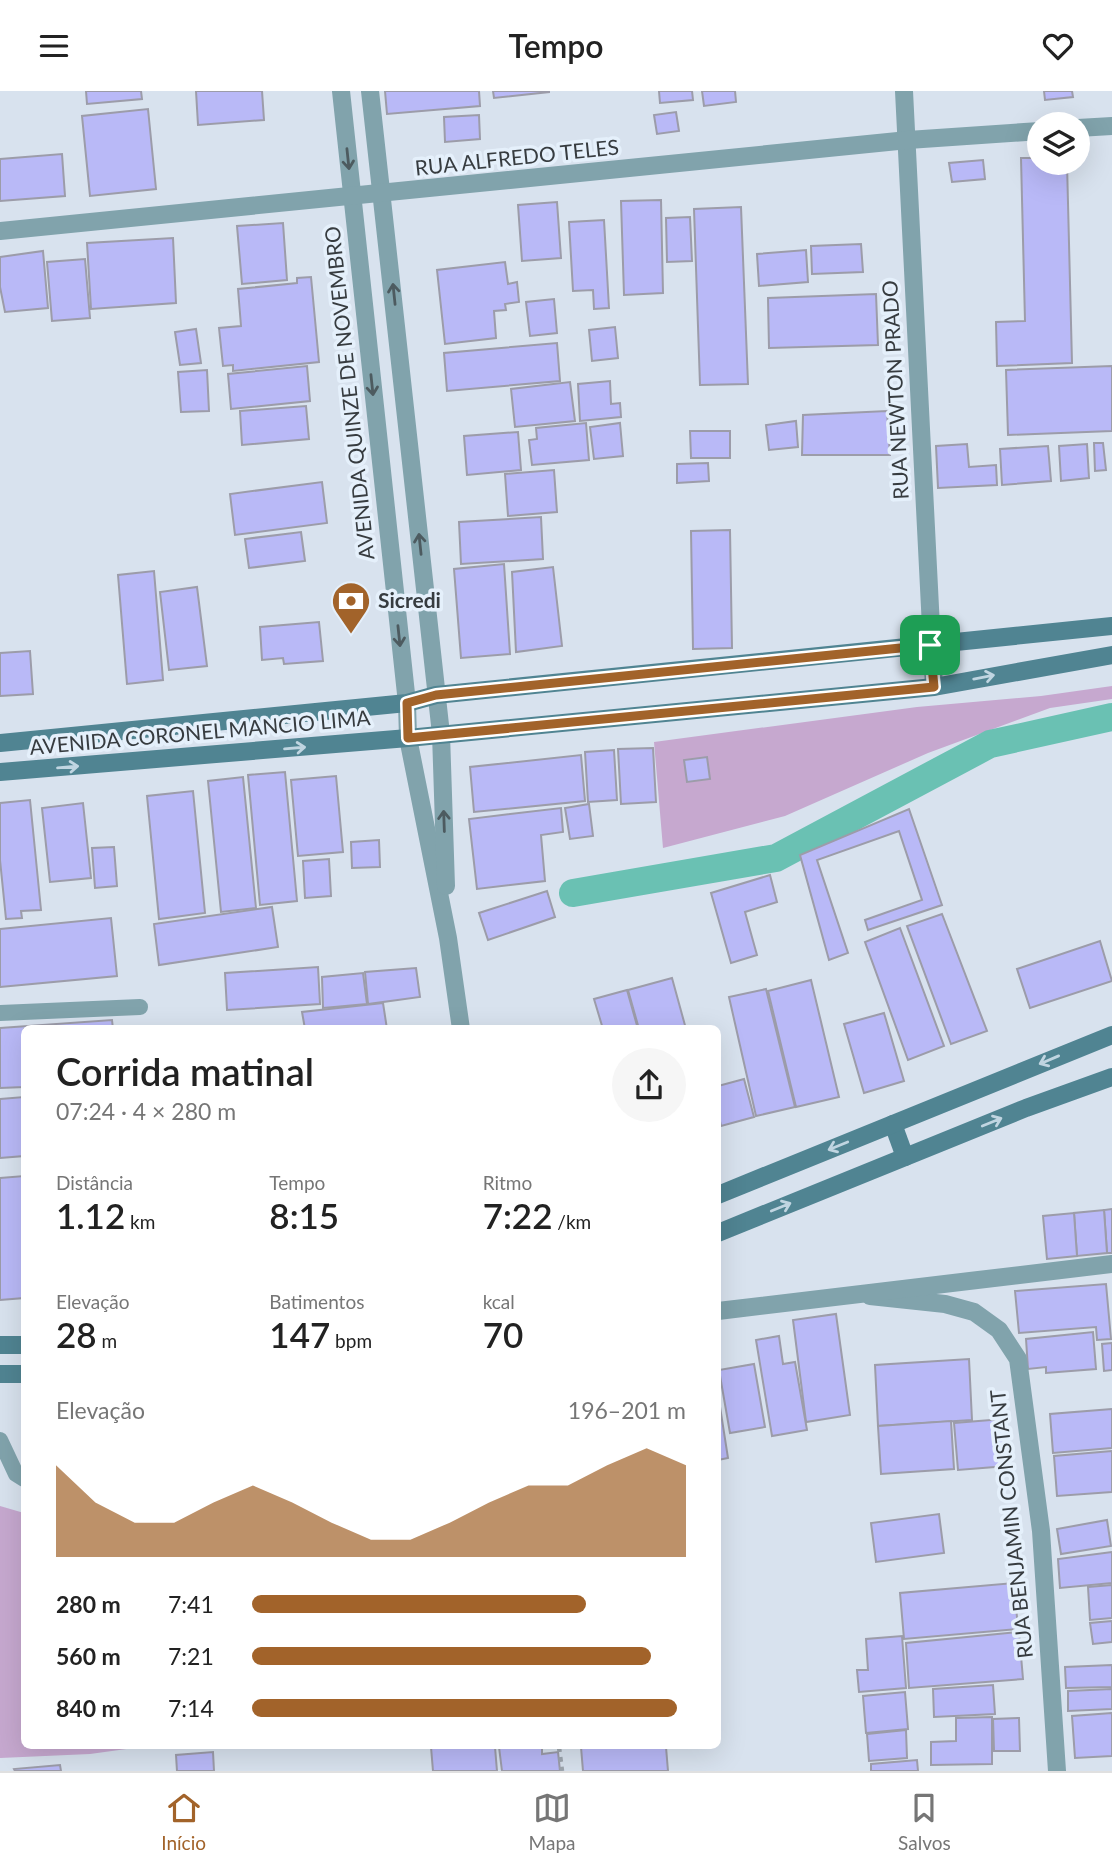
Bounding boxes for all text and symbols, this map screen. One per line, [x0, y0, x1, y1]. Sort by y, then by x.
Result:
text: Tempo [508, 26, 604, 65]
icon: menu [35, 27, 73, 65]
icon: heart [1039, 27, 1077, 65]
map controls [1027, 112, 1090, 175]
button: layers [1027, 112, 1090, 175]
street label: RUA ALFREDO TELES [414, 133, 620, 180]
one-way arrow [342, 147, 355, 170]
street label: AVENIDA QUINZE DE NOVEMBRO [319, 225, 378, 561]
street label: RUA NEWTON PRADO [876, 280, 913, 500]
one-way arrow [387, 283, 400, 305]
one-way arrow [366, 373, 379, 396]
one-way arrow [413, 533, 426, 556]
bank icon: Sicredi [330, 580, 372, 635]
place label: Sicredi [378, 587, 441, 612]
pin [900, 615, 960, 675]
one-way arrow [393, 624, 406, 646]
icon: arrive [911, 626, 949, 664]
one-way arrow [972, 670, 995, 684]
street label: AVENIDA CORONEL MANCIO LIMA [28, 704, 372, 759]
one-way arrow [283, 741, 306, 754]
one-way arrow [56, 760, 79, 773]
one-way arrow [437, 810, 450, 833]
text: Corrida matinal [56, 1048, 314, 1094]
button: share [612, 1048, 686, 1122]
one-way arrow [1038, 1054, 1060, 1067]
text: 07:24 · 4 × 280 m [56, 1097, 236, 1125]
one-way arrow [980, 1115, 1002, 1128]
one-way arrow [828, 1140, 850, 1153]
text: Distância [56, 1171, 133, 1194]
text: Tempo [269, 1171, 325, 1194]
text: Ritmo [483, 1171, 532, 1194]
text: 1.12 [56, 1194, 125, 1236]
text: 8:15 [269, 1194, 339, 1236]
text: 7:22 [483, 1194, 552, 1236]
one-way arrow [769, 1200, 791, 1213]
text: km [125, 1210, 155, 1233]
text: /km [552, 1210, 591, 1233]
text: Elevação [56, 1290, 130, 1313]
text: Batimentos [269, 1290, 364, 1313]
text: kcal [483, 1290, 515, 1313]
text: 28 [56, 1313, 97, 1355]
text: 147 [269, 1313, 330, 1355]
text: 70 [483, 1313, 523, 1355]
text: m [97, 1329, 117, 1352]
text: bpm [330, 1329, 372, 1352]
street label: RUA BENJAMIN CONSTANT [984, 1388, 1037, 1660]
text: Elevação [56, 1396, 145, 1424]
text: 196–201 m [568, 1396, 686, 1424]
text: 280 m [56, 1590, 121, 1618]
text: 7:41 [168, 1590, 214, 1618]
text: 560 m [56, 1642, 121, 1670]
text: 7:21 [168, 1642, 214, 1670]
text: 840 m [56, 1694, 121, 1722]
text: 7:14 [168, 1694, 214, 1722]
tab: Início [161, 1789, 206, 1854]
tab: Mapa [529, 1789, 576, 1854]
tab: Salvos [898, 1789, 951, 1854]

